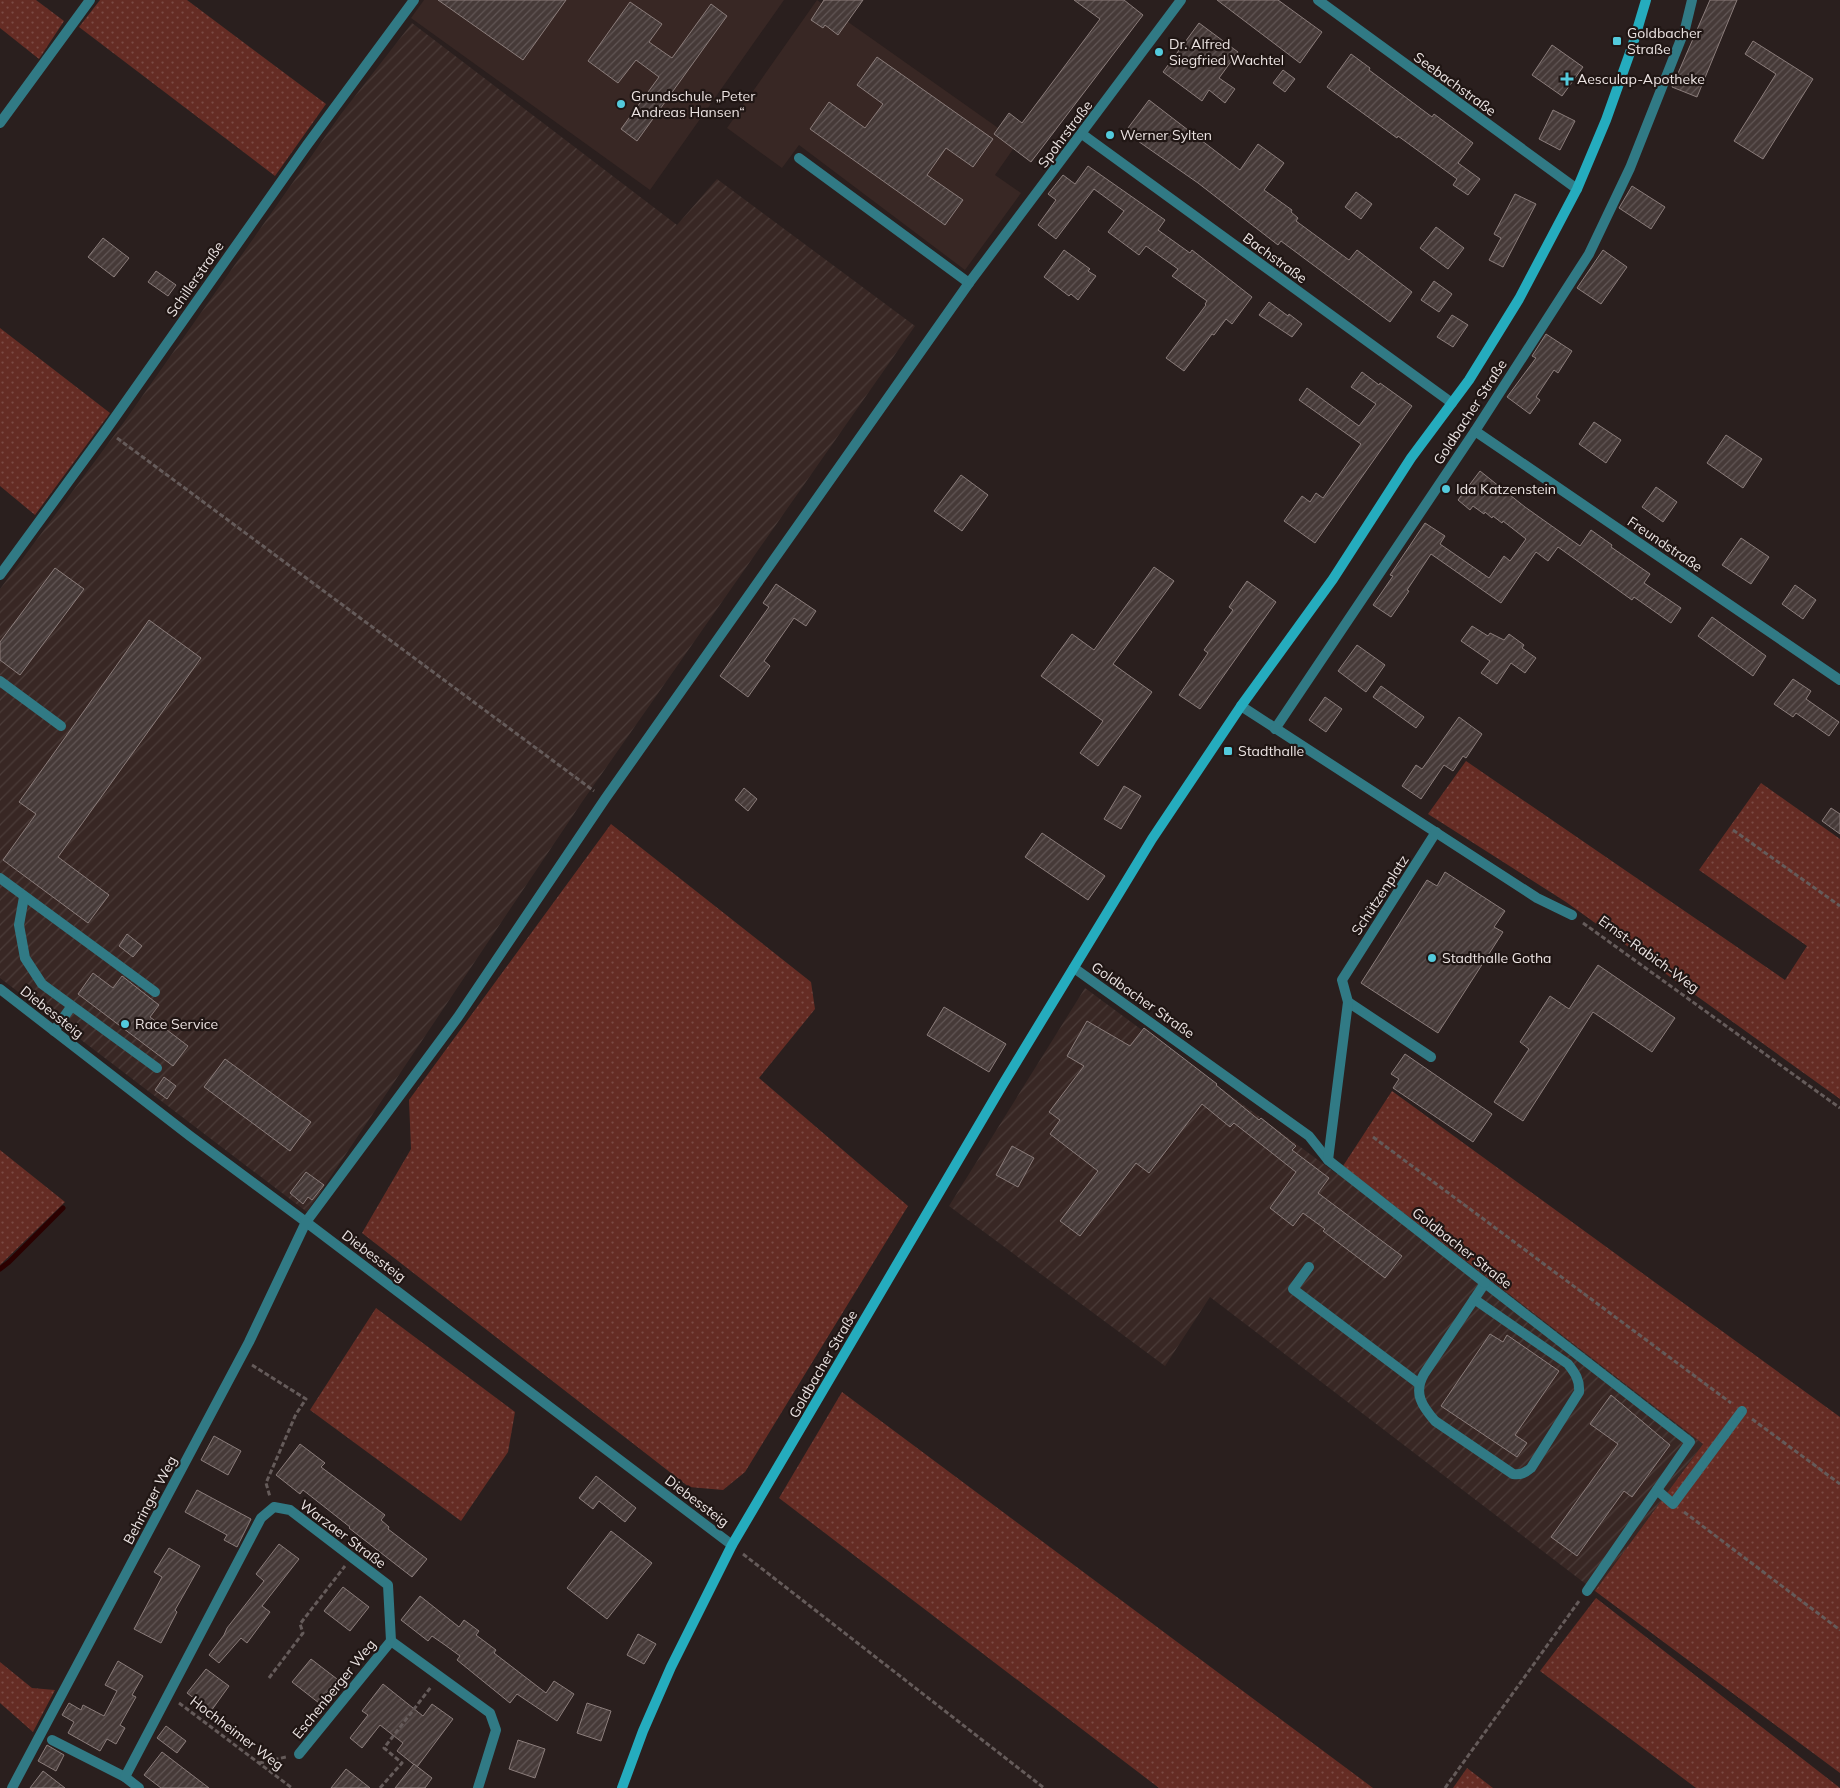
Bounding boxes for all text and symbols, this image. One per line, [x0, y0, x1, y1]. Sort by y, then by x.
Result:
place label: Goldbacher Straße [1627, 24, 1703, 58]
place label: Dr. Alfred Siegfried Wachtel [1169, 35, 1284, 69]
marker: Goldbacher Straße [1611, 35, 1623, 47]
marker: Dr. Alfred Siegfried Wachtel [1153, 46, 1165, 58]
street label: Seebachstraße [1410, 48, 1500, 120]
place label: Aesculap-Apotheke [1577, 70, 1705, 88]
marker: Aesculap-Apotheke [1561, 73, 1573, 85]
place label: Grundschule „Peter Andreas Hansen“ [631, 87, 756, 121]
street label: Spohrstraße [1034, 97, 1096, 171]
marker: Grundschule „Peter Andreas Hansen“ [615, 98, 627, 110]
place label: Werner Sylten [1120, 126, 1212, 144]
marker: Werner Sylten [1104, 129, 1116, 141]
street label: Bachstraße [1239, 229, 1311, 287]
street label: Schillerstraße [162, 238, 228, 320]
street label: Goldbacher Straße [1429, 356, 1511, 468]
place label: Ida Katzenstein [1456, 480, 1556, 498]
marker: Ida Katzenstein [1440, 483, 1452, 495]
street label: Freundstraße [1624, 512, 1706, 576]
place label: Stadthalle [1238, 742, 1304, 760]
marker: Stadthalle [1222, 745, 1234, 757]
street label: Schützenplatz [1347, 851, 1413, 939]
street label: Ernst-Rabich-Weg [1595, 911, 1703, 997]
place label: Stadthalle Gotha [1442, 949, 1552, 967]
marker: Stadthalle Gotha [1426, 952, 1438, 964]
street label: Goldbacher Straße [1088, 958, 1198, 1042]
street label: Diebessteig [17, 982, 87, 1042]
place label: Race Service [135, 1015, 218, 1033]
marker: Race Service [119, 1018, 131, 1030]
street label: Goldbacher Straße [1408, 1203, 1516, 1293]
street label: Diebessteig [338, 1226, 410, 1286]
street label: Goldbacher Straße [785, 1307, 861, 1421]
street label: Behringer Weg [119, 1453, 181, 1547]
street label: Diebessteig [661, 1471, 733, 1531]
street label: Warzaer Straße [296, 1496, 390, 1572]
street label: Eschenberger Weg [288, 1636, 380, 1742]
street label: Hochheimer Weg [187, 1692, 287, 1774]

